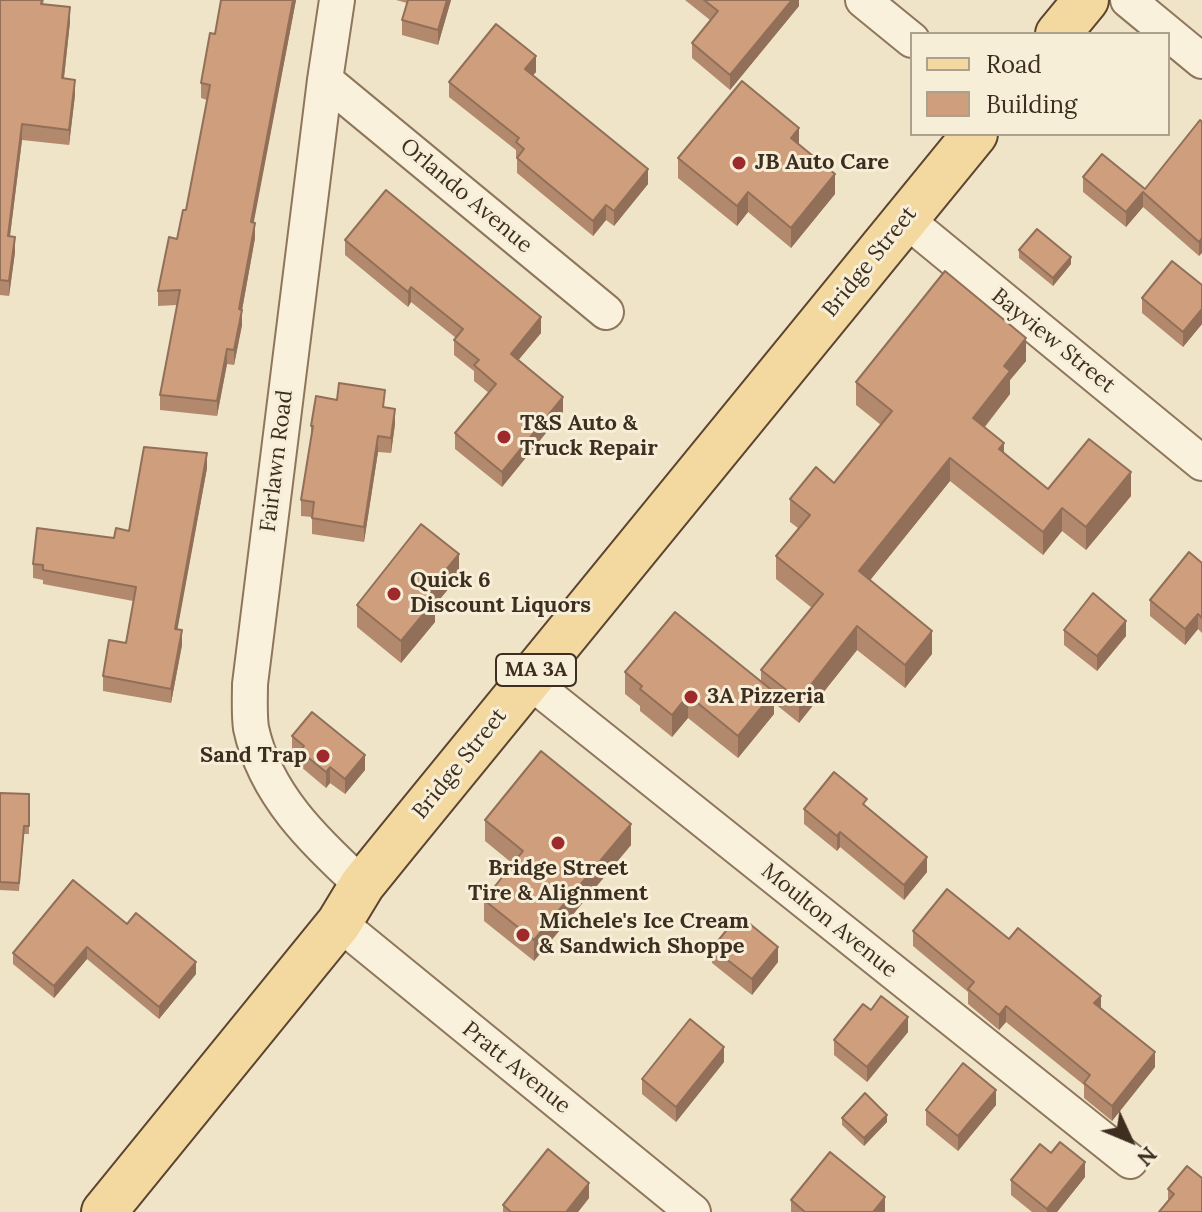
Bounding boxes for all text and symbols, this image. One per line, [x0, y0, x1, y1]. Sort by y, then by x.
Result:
legend [910, 32, 1170, 136]
text: Road [986, 49, 1042, 80]
text: Building [986, 89, 1077, 120]
street label: Orlando Avenue [395, 133, 537, 259]
place label: JB Auto Care [755, 150, 889, 176]
marker: JB Auto Care [730, 154, 748, 172]
street label: Bridge Street [817, 201, 923, 323]
street label: Bayview Street [986, 283, 1120, 399]
street label: Fairlawn Road [255, 388, 299, 534]
place label: T&S Auto & Truck Repair [520, 411, 658, 462]
marker: T&S Auto & Truck Repair [495, 428, 513, 446]
place label: Quick 6 Discount Liquors [410, 568, 591, 620]
marker: Quick 6 Discount Liquors [385, 585, 403, 603]
road number: MA 3A [496, 654, 576, 686]
place label: 3A Pizzeria [707, 684, 825, 710]
marker: 3A Pizzeria [682, 688, 700, 706]
street label: Bridge Street [407, 703, 513, 825]
place label: Sand Trap [200, 743, 307, 769]
marker: Sand Trap [314, 747, 332, 765]
marker: Bridge Street Tire & Alignment [549, 834, 567, 852]
place label: Bridge Street Tire & Alignment [468, 856, 648, 908]
street label: Moulton Avenue [756, 858, 902, 984]
place label: Michele's Ice Cream & Sandwich Shoppe [539, 909, 749, 960]
marker: Michele's Ice Cream & Sandwich Shoppe [514, 926, 532, 944]
street label: Pratt Avenue [457, 1016, 575, 1120]
north arrow [1090, 1100, 1170, 1180]
text: N [1131, 1141, 1163, 1173]

